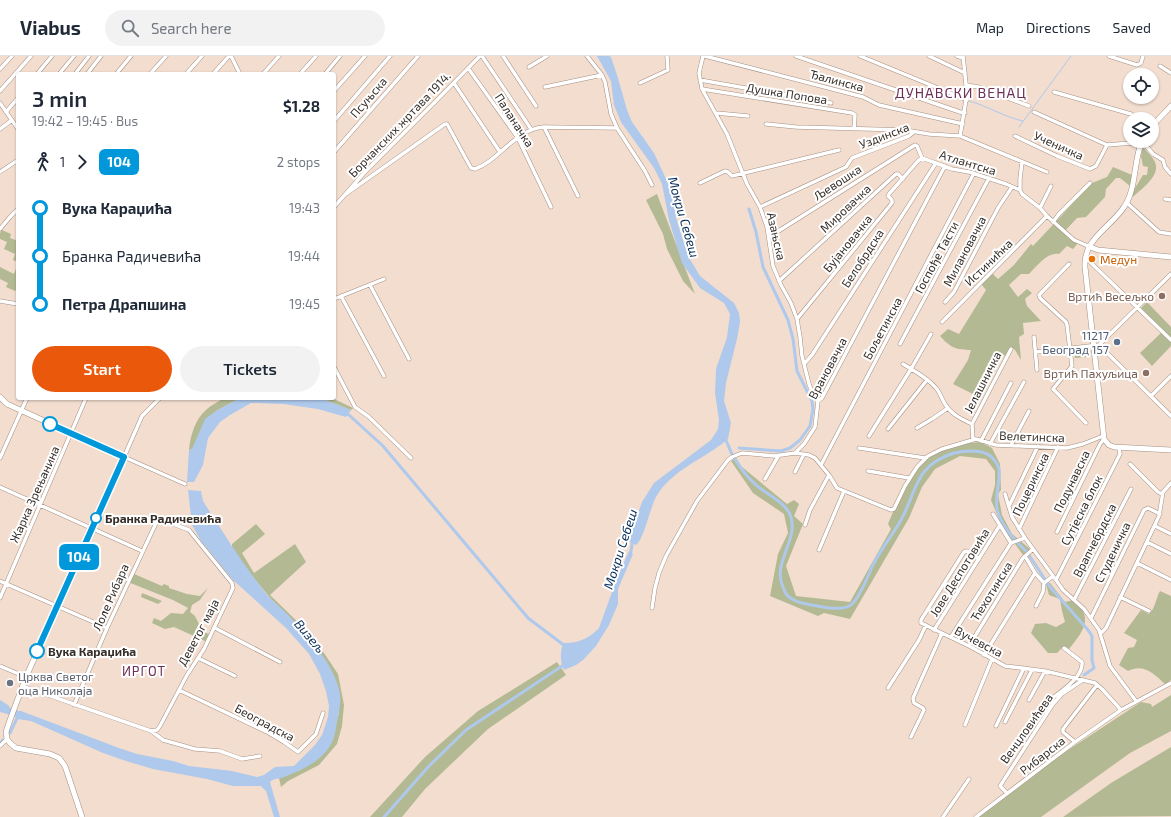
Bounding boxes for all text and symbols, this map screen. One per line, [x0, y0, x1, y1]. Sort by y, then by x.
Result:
search box [105, 10, 385, 46]
text: Viabus [20, 16, 81, 39]
icon: search [119, 17, 141, 39]
text: Search here [151, 19, 231, 37]
text: Map [976, 19, 1004, 36]
text: Directions [1026, 19, 1091, 36]
text: Saved [1113, 19, 1151, 36]
street label: Ђалинска [808, 66, 866, 94]
street label: Борчанских жртава 1914. [345, 68, 453, 180]
map controls [1123, 68, 1159, 148]
button: locate [1123, 68, 1159, 104]
street label: Псуњска [347, 74, 390, 121]
street label: Душка Попова [745, 80, 829, 107]
district label: ДУНАВСКИ ВЕНАЦ [895, 84, 1027, 101]
text: 3 min [32, 85, 87, 111]
street label: Паланачка [492, 91, 538, 149]
text: $1.28 [283, 97, 320, 115]
button: layers [1123, 112, 1159, 148]
text: 19:42 – 19:45 · Bus [32, 113, 138, 129]
street label: Уздинска [857, 119, 911, 151]
street label: Ученичка [1032, 128, 1086, 162]
street label: Атлантска [938, 147, 998, 177]
icon: walk [32, 151, 54, 173]
icon: forward [71, 151, 93, 173]
text: 104 [107, 153, 131, 170]
text: 1 [60, 154, 65, 170]
text: 2 stops [277, 154, 320, 170]
street label: Љевошка [810, 161, 864, 203]
water label: Мокри Себеш [665, 175, 703, 259]
street label: Мировачка [817, 181, 873, 235]
text: Вука Караџића [62, 199, 172, 217]
text: 19:43 [289, 200, 320, 216]
street label: Азањска [765, 211, 789, 261]
street label: Бујановачка [820, 212, 875, 275]
street label: Милановачка [940, 213, 988, 289]
street label: Госпође Тасти [911, 219, 962, 296]
street label: Белобрдска [838, 226, 886, 290]
street label: Истинићка [961, 236, 1015, 288]
text: Бранка Радичевића [62, 247, 201, 265]
text: 19:44 [288, 248, 320, 264]
place label: Медун [1100, 252, 1137, 267]
marker: Медун [1087, 254, 1097, 264]
place label: Вртић Весељко [1068, 289, 1154, 303]
marker: Вртић Весељко [1157, 291, 1167, 301]
street label: Бољетинска [860, 294, 904, 362]
text: Петра Драпшина [62, 295, 186, 313]
text: 19:45 [289, 296, 320, 312]
place label: 11217 Београд 157 [1042, 328, 1109, 356]
street label: Врановачка [805, 335, 849, 401]
marker: 11217 Београд 157 [1112, 337, 1122, 347]
button: Start [32, 346, 172, 392]
button: Tickets [180, 346, 320, 392]
street label: Јелашничка [961, 349, 1003, 415]
place label: Вртић Пахуљица [1044, 366, 1138, 381]
marker: Вртић Пахуљица [1141, 368, 1151, 378]
unlabelled marker [42, 416, 58, 432]
street label: Велетинска [999, 428, 1065, 444]
street label: Жарка Зрењанина [6, 444, 62, 544]
street label: Подунавска [1050, 448, 1093, 515]
street label: Поцеринска [1009, 450, 1051, 518]
street label: Сутјеска блок [1057, 472, 1106, 548]
street label: Врапчебрдска [1069, 501, 1119, 579]
water label: Мокри Себеш [600, 507, 640, 591]
place label: Бранка Радичевића [105, 511, 221, 525]
marker: Бранка Радичевића [90, 512, 102, 524]
street label: Студеничка [1091, 519, 1134, 585]
street label: Јове Деспотовића [926, 525, 992, 619]
line badge: 104 [56, 544, 102, 570]
text: 104 [67, 548, 91, 565]
street label: Ћехотинска [967, 559, 1015, 623]
street label: Лоле Рибара [89, 561, 131, 633]
street label: Деветог маја [175, 596, 222, 668]
water label: Визељ [291, 616, 329, 656]
street label: Вучевска [952, 623, 1005, 660]
marker: Вука Караџића [29, 643, 45, 659]
place label: Вука Караџића [48, 644, 136, 658]
district label: ИРГОТ [122, 663, 166, 679]
place label: Црква Светог оца Николаја [18, 669, 94, 698]
marker: Црква Светог оца Николаја [5, 678, 15, 688]
street label: Венцловићева [997, 690, 1055, 766]
street label: Београдска [233, 700, 297, 744]
street label: Рибарска [1017, 733, 1067, 777]

